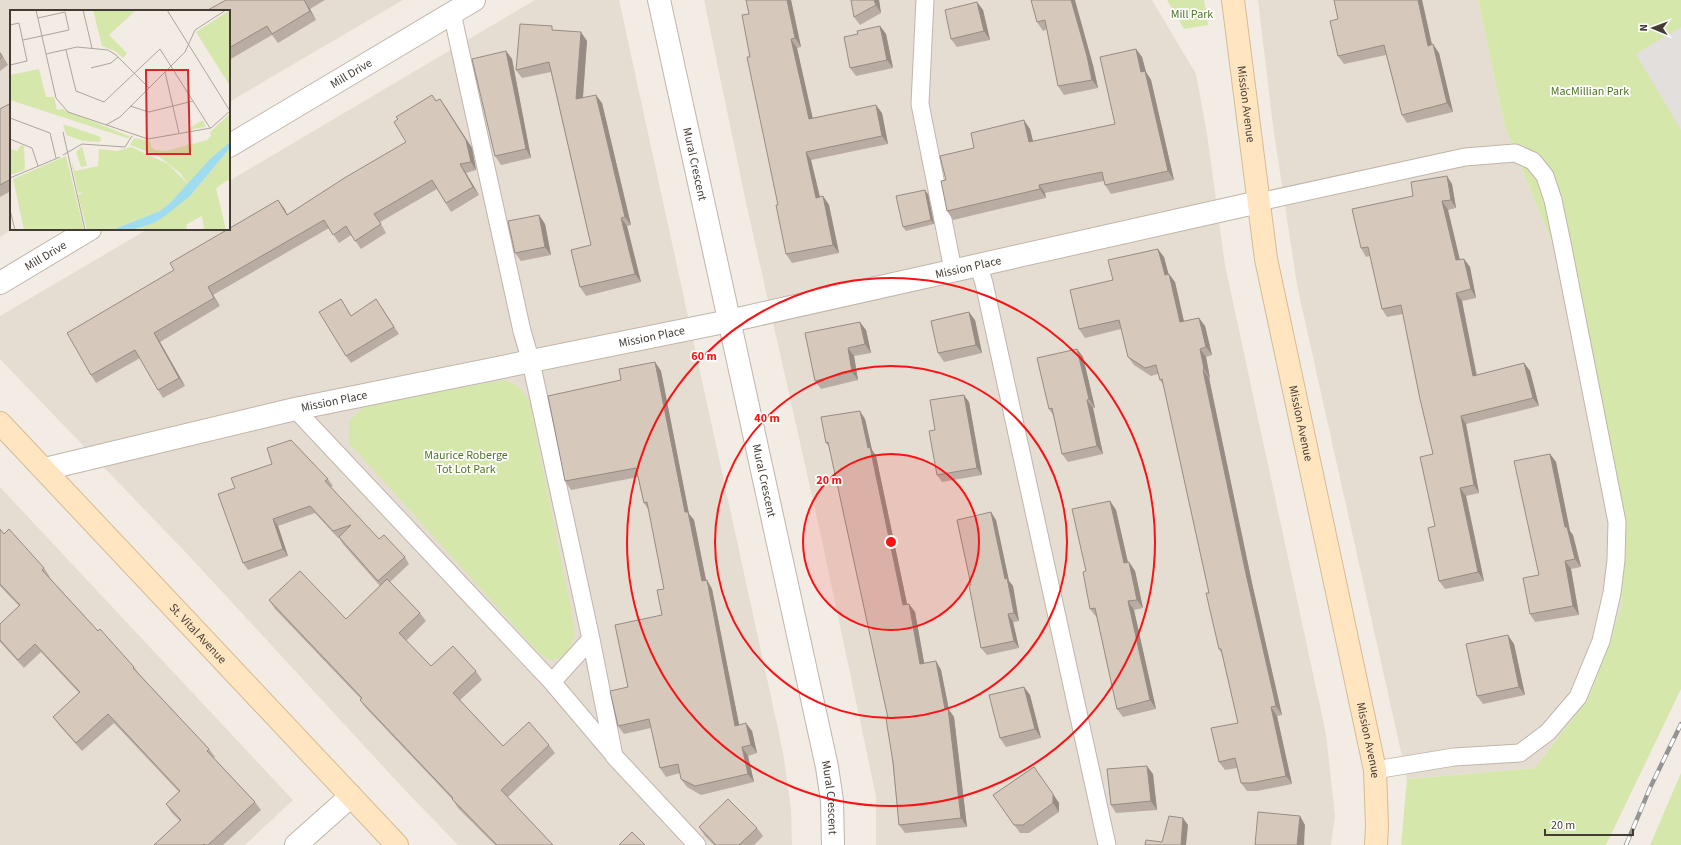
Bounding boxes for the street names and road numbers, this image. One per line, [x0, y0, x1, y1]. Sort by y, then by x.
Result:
street label: Mill Drive [327, 55, 375, 93]
street label: Mission Avenue [1232, 65, 1259, 144]
street label: Mural Crescent [678, 126, 711, 202]
street label: Mill Drive [22, 237, 70, 275]
street label: Mission Place [934, 252, 1003, 283]
street label: Mission Place [617, 322, 686, 352]
street label: Mission Avenue [1284, 384, 1317, 463]
street label: Mission Place [300, 387, 369, 417]
street label: Mural Crescent [748, 443, 780, 519]
street label: St. Vital Avenue [165, 600, 230, 668]
street label: Mission Avenue [1352, 701, 1383, 778]
street label: Mural Crescent [817, 759, 841, 835]

